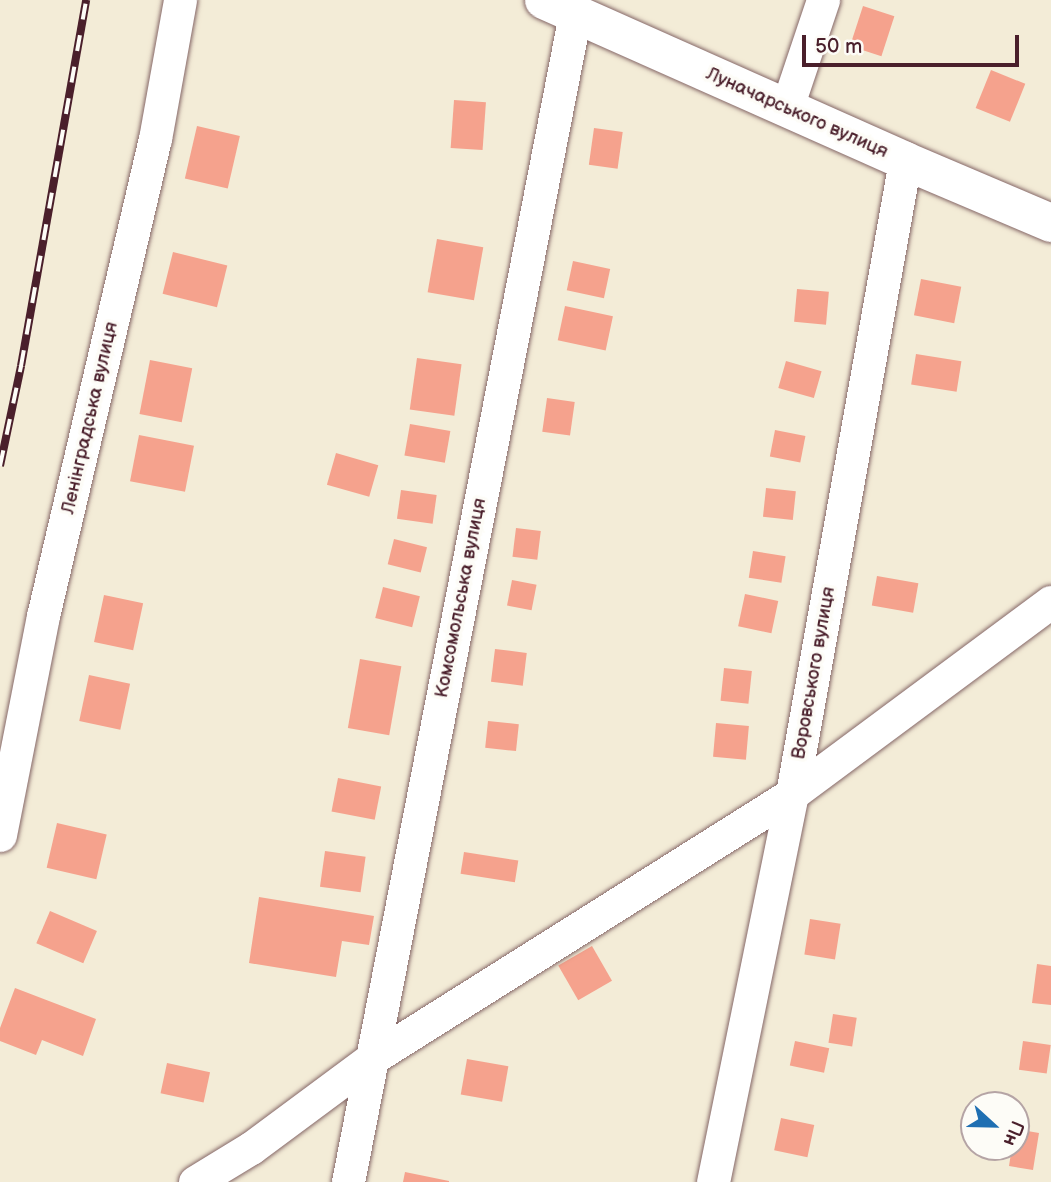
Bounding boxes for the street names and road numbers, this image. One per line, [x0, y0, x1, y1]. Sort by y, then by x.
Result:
street label: Луначарського вулиця [702, 63, 892, 163]
street label: Ленінградська вулиця [57, 320, 123, 516]
street label: Комсомольська вулиця [430, 496, 492, 700]
street label: Воровського вулиця [788, 585, 840, 761]

